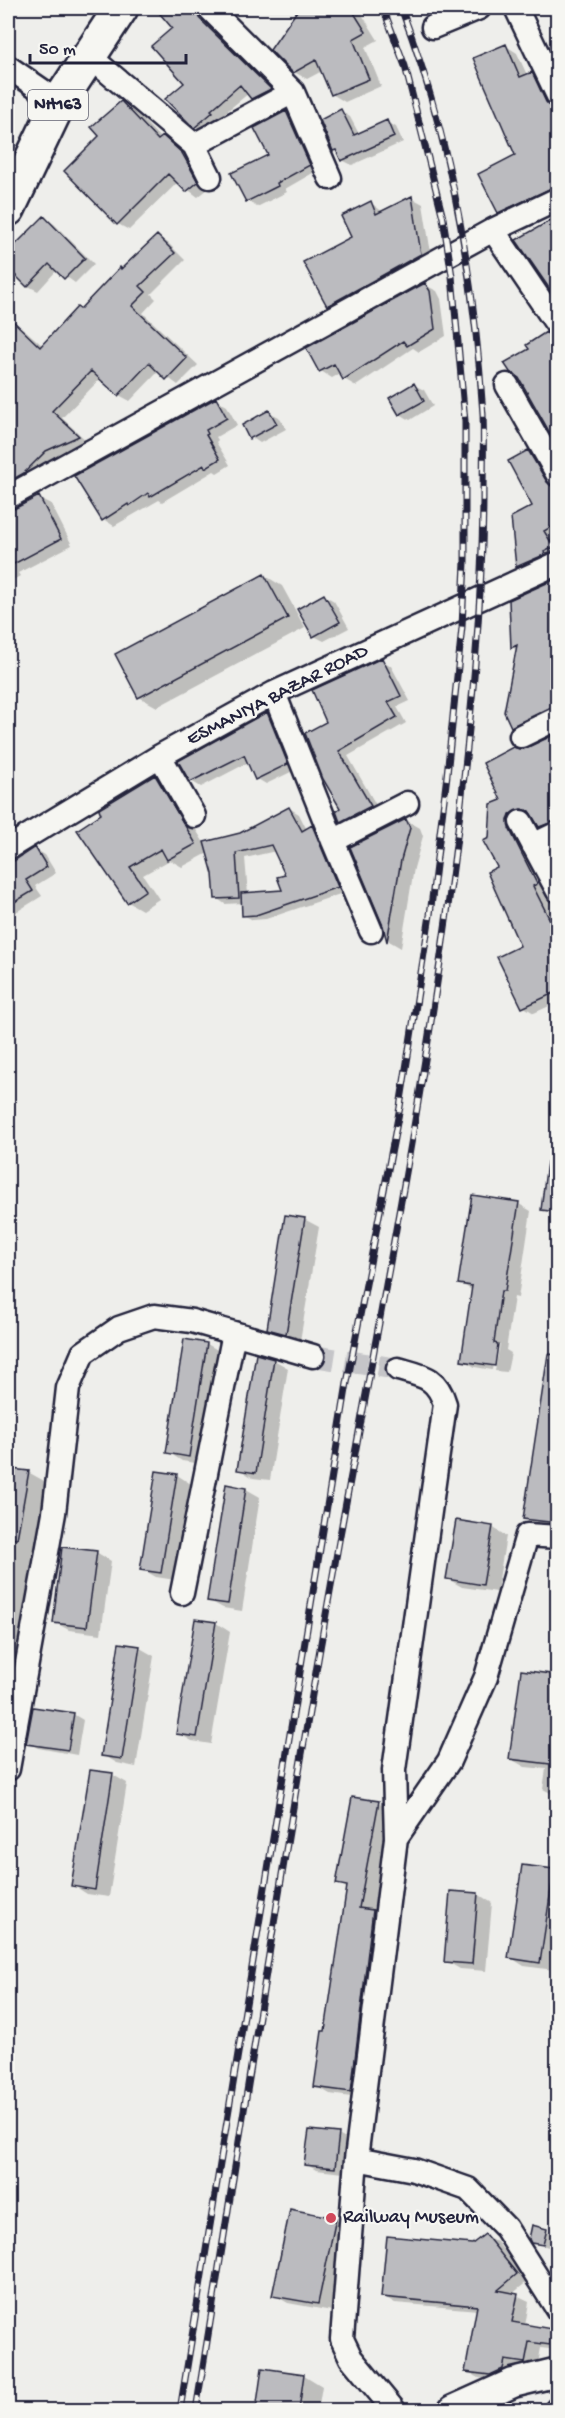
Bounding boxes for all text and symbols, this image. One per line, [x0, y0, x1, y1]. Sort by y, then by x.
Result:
scale bar [30, 27, 186, 65]
text: 50 m [39, 40, 76, 61]
road number: NH163 [28, 90, 88, 120]
street label: ESMANIYA BAZAR ROAD [183, 640, 373, 752]
place label: Railway Museum [343, 2207, 479, 2230]
marker: Railway Museum [324, 2211, 338, 2225]

